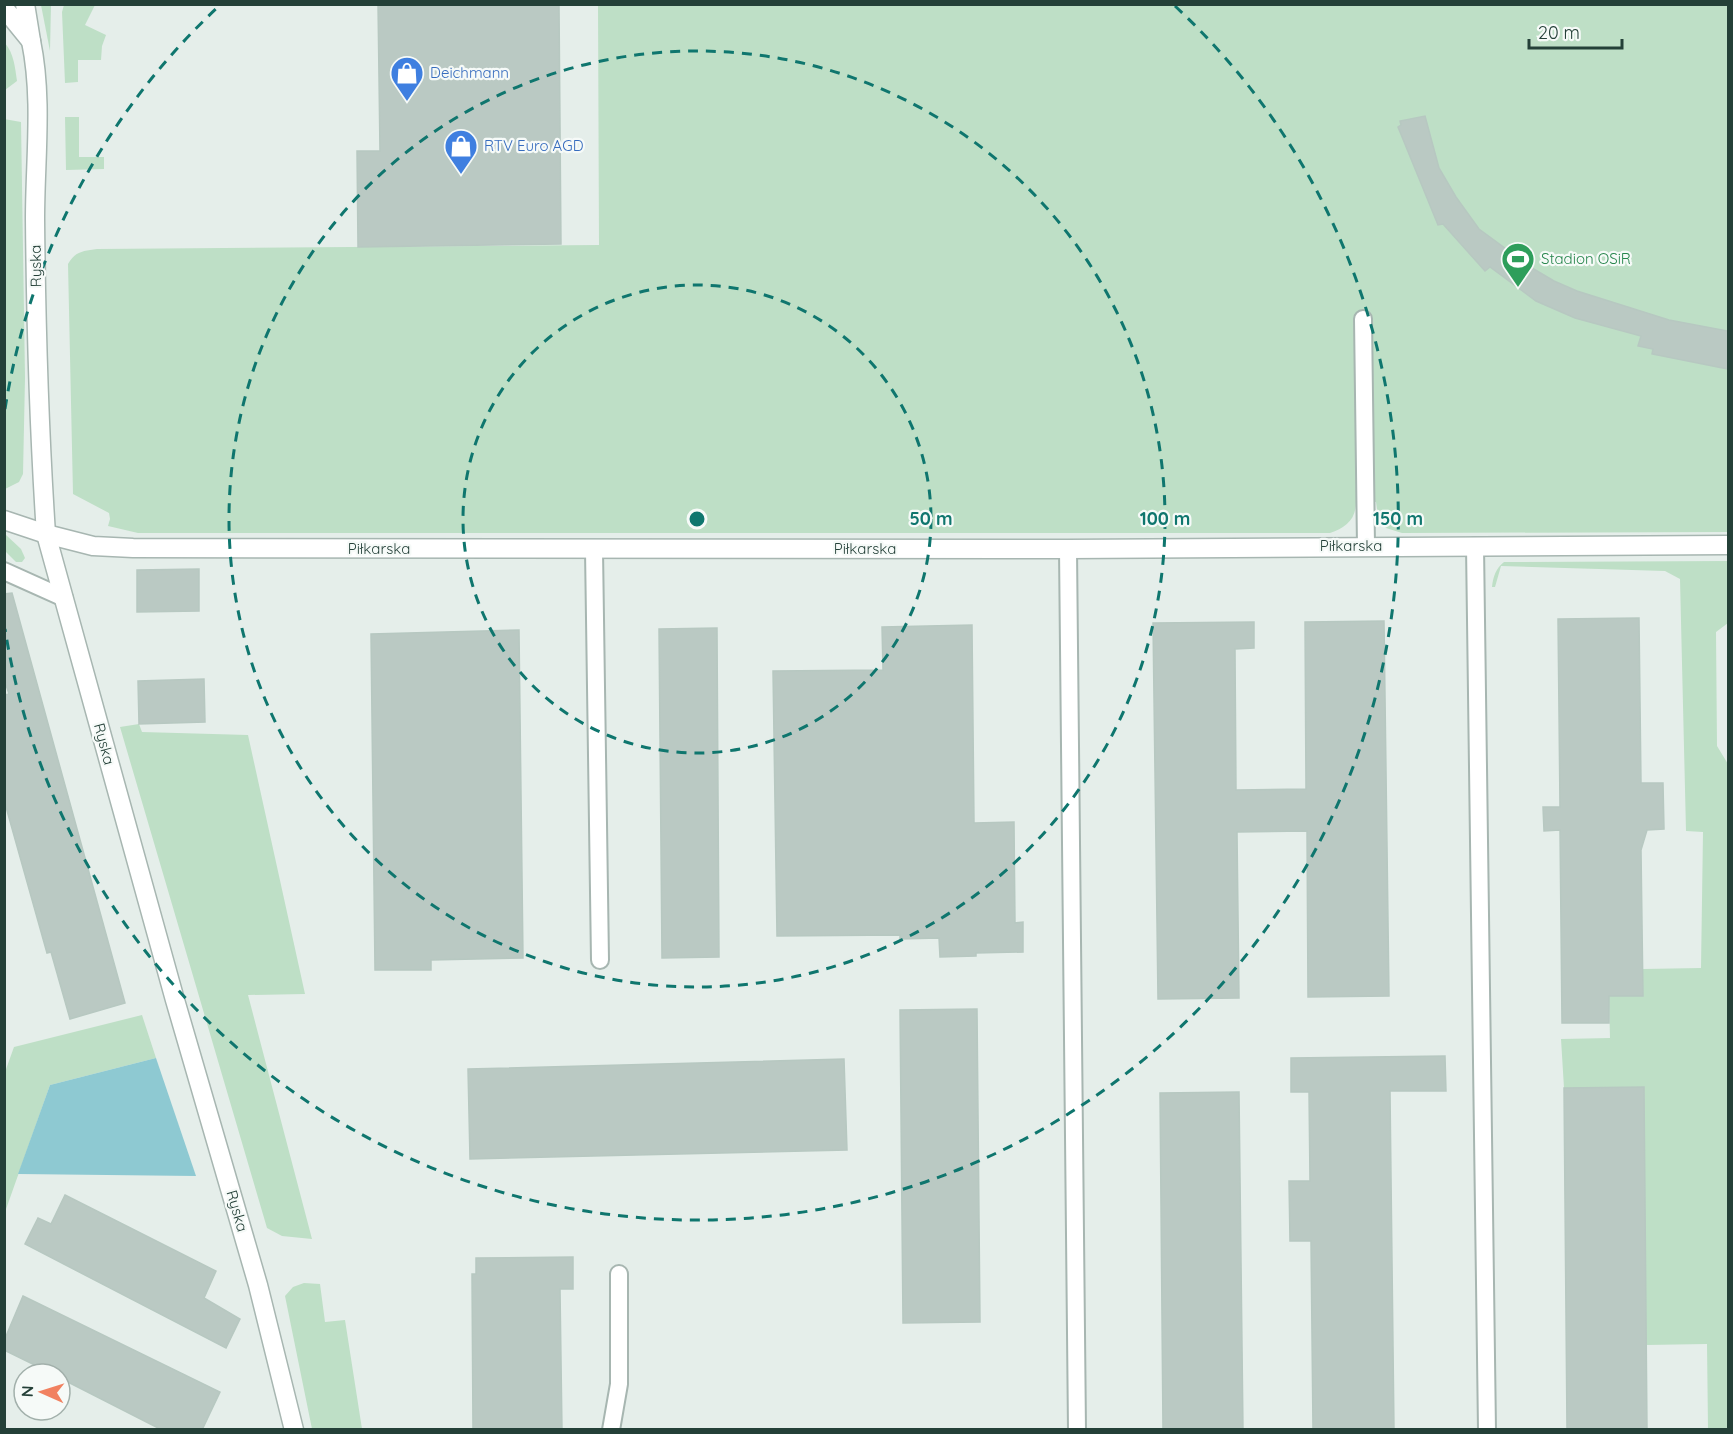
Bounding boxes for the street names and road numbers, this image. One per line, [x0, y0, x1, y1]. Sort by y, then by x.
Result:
street label: Ryska [26, 245, 45, 287]
street label: Piłkarska [1320, 536, 1382, 555]
street label: Piłkarska [348, 539, 410, 558]
street label: Piłkarska [834, 539, 896, 558]
street label: Ryska [90, 721, 119, 767]
street label: Ryska [222, 1188, 252, 1234]

